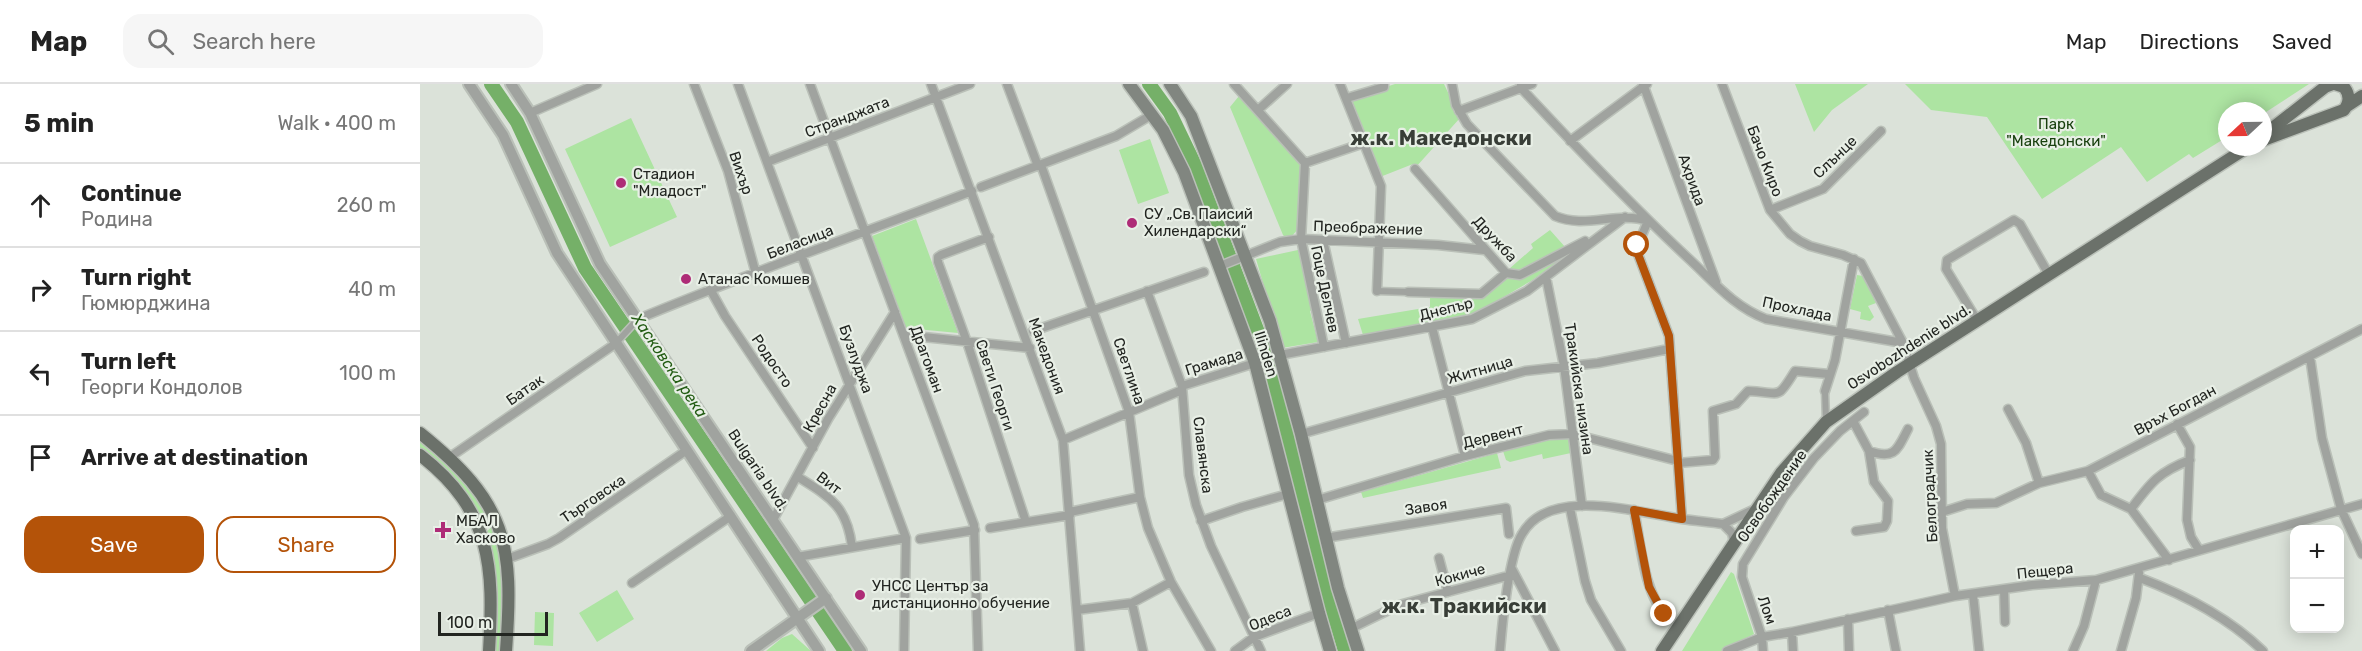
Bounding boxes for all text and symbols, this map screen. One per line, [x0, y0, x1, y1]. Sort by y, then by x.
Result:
search box [123, 14, 543, 68]
text: Map [30, 25, 87, 58]
icon: search [144, 25, 177, 58]
text: Search here [192, 28, 316, 55]
text: Map [2066, 29, 2107, 54]
text: Directions [2140, 29, 2239, 54]
text: Saved [2272, 29, 2332, 54]
street label: Странджата [802, 93, 892, 141]
north arrow [2218, 102, 2272, 156]
text: 5 min [24, 108, 94, 139]
text: Walk · 400 m [277, 111, 396, 135]
park label: Парк "Македонски" [2006, 115, 2106, 150]
street label: Бачо Киро [1743, 123, 1787, 199]
district label: ж.к. Македонски [1350, 125, 1532, 150]
street label: Слънце [1809, 132, 1861, 182]
street label: Вихър [725, 149, 757, 197]
street label: Ахрида [1674, 152, 1710, 208]
place label: Стадион "Младост" [633, 165, 707, 200]
marker: Стадион "Младост" [614, 176, 628, 190]
text: Continue [81, 180, 182, 207]
icon: ahead [24, 189, 57, 222]
text: 260 m [337, 193, 396, 217]
place label: СУ „Св. Паисий Хилендарски“ [1144, 205, 1253, 240]
text: Родина [81, 207, 153, 231]
street label: Дружба [1469, 212, 1521, 266]
marker: СУ „Св. Паисий Хилендарски“ [1125, 216, 1139, 230]
street label: Преображение [1313, 217, 1423, 239]
street label: Беласица [764, 221, 836, 263]
route start [1623, 231, 1649, 257]
street label: Гоце Делчев [1307, 244, 1343, 334]
text: Turn right [81, 264, 191, 291]
place label: Атанас Комшев [698, 270, 810, 288]
marker: Атанас Комшев [679, 272, 693, 286]
icon: right [24, 273, 57, 306]
text: 40 m [348, 277, 396, 301]
text: Гюмюрджина [81, 291, 211, 315]
street label: Прохлада [1761, 293, 1833, 325]
street label: Днепър [1417, 294, 1475, 324]
street label: Osvobozhdenie blvd. [1844, 300, 1974, 394]
water label: Хасковска река [627, 309, 711, 421]
street label: Македония [1025, 315, 1069, 397]
street label: Бузлуджа [835, 322, 877, 396]
street label: Тракийска низина [1561, 322, 1597, 456]
street label: Драгоман [907, 323, 947, 395]
street label: Ilinden [1251, 329, 1281, 379]
street label: Родосто [748, 331, 796, 391]
street label: Светлина [1109, 335, 1149, 407]
street label: Свети Георги [972, 337, 1018, 433]
street label: Грамада [1183, 345, 1245, 379]
text: Turn left [81, 348, 176, 375]
street label: Житница [1445, 352, 1515, 388]
icon: left [24, 357, 57, 390]
text: 100 m [339, 361, 396, 385]
street label: Батак [503, 371, 547, 409]
text: Георги Кондолов [81, 375, 243, 399]
street label: Кресна [799, 381, 841, 435]
street label: Връх Богдан [2131, 381, 2219, 439]
street label: Славянска [1189, 416, 1217, 494]
street label: Дервент [1461, 420, 1525, 452]
street label: Bulgaria blvd. [724, 426, 792, 514]
icon: arrive [24, 441, 57, 474]
text: Arrive at destination [81, 444, 308, 471]
street label: Освобождение [1733, 446, 1811, 546]
street label: Белоградчик [1919, 449, 1941, 543]
street label: Вит [813, 468, 845, 498]
street label: Търговска [557, 471, 629, 527]
street label: Завоя [1403, 495, 1449, 519]
place label: МБАЛ Хасково [456, 512, 515, 547]
button: Save [24, 516, 204, 573]
button: Share [216, 516, 396, 573]
marker: МБАЛ Хасково [434, 521, 452, 539]
map controls [2290, 525, 2344, 633]
button: + [2290, 525, 2344, 579]
street label: Пещера [2016, 559, 2074, 583]
street label: Кокиче [1433, 560, 1487, 590]
place label: УНСС Център за дистанционно обучение [872, 577, 1050, 612]
button: − [2290, 579, 2344, 633]
marker: УНСС Център за дистанционно обучение [853, 588, 867, 602]
district label: ж.к. Тракийски [1381, 593, 1547, 618]
street label: Лом [1754, 593, 1780, 627]
route end [1650, 600, 1676, 626]
street label: Одеса [1246, 601, 1294, 635]
scale bar [438, 609, 548, 636]
text: 100 m [447, 613, 492, 632]

